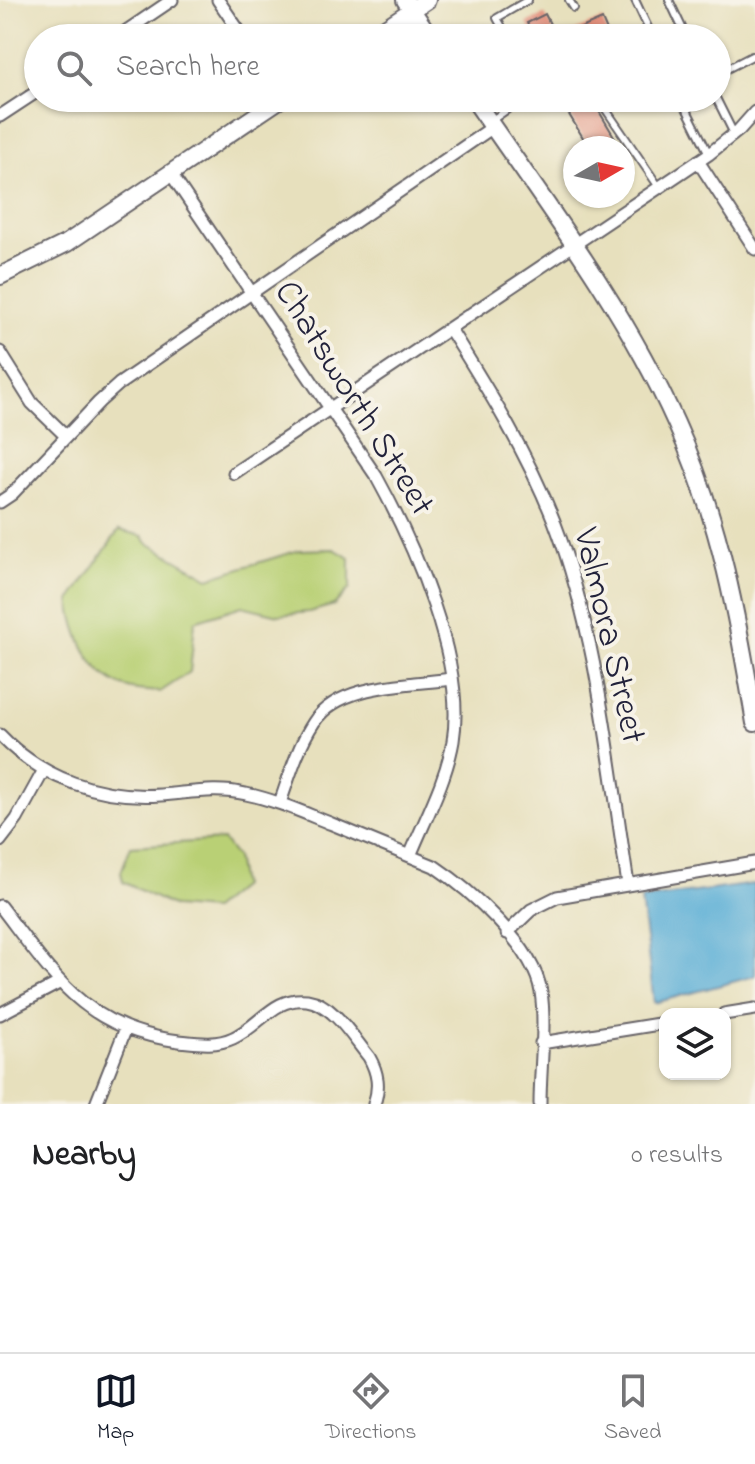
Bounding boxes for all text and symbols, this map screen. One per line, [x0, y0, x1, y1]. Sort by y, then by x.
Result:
search box [24, 24, 731, 112]
icon: search [52, 46, 96, 90]
text: Search here [116, 46, 260, 90]
north arrow [563, 136, 635, 208]
street label: Chatsworth Street [259, 271, 447, 527]
street label: Valmora Street [557, 522, 658, 749]
map controls [659, 1008, 731, 1080]
button: layers [659, 1008, 731, 1080]
text: Nearby [32, 1131, 136, 1181]
text: 0 results [631, 1137, 723, 1175]
tab: Map [94, 1369, 138, 1449]
tab: Directions [325, 1369, 417, 1449]
tab: Saved [604, 1369, 661, 1449]

